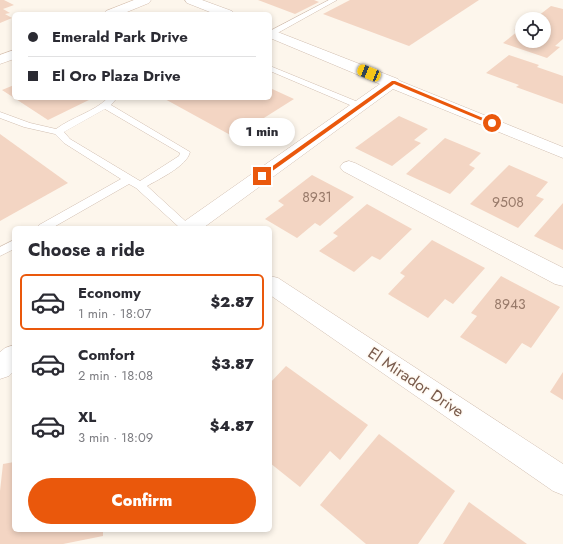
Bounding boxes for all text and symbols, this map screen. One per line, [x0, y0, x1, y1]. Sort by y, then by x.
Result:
map controls [515, 12, 551, 48]
button: locate [515, 12, 551, 48]
text: Emerald Park Drive [52, 26, 188, 48]
car [356, 63, 382, 83]
text: El Oro Plaza Drive [52, 65, 181, 87]
route start [483, 114, 501, 132]
callout: 1 min [229, 118, 295, 146]
text: 1 min [246, 122, 278, 141]
route end [253, 167, 271, 185]
house number: 8931 [302, 187, 332, 207]
house number: 9508 [492, 192, 524, 212]
text: Choose a ride [28, 237, 145, 263]
text: Economy [78, 282, 141, 304]
icon: car [30, 284, 66, 320]
text: $2.87 [210, 291, 254, 313]
house number: 8943 [494, 294, 526, 314]
text: 1 min · 18:07 [78, 304, 151, 323]
street label: El Mirador Drive [363, 341, 469, 423]
text: Comfort [78, 344, 135, 366]
icon: car [30, 346, 66, 382]
text: $3.87 [211, 353, 254, 375]
text: 2 min · 18:08 [78, 366, 153, 385]
text: XL [78, 406, 96, 428]
icon: car [30, 408, 66, 444]
text: $4.87 [210, 415, 254, 437]
text: 3 min · 18:09 [78, 428, 153, 447]
button: Confirm [28, 478, 256, 524]

